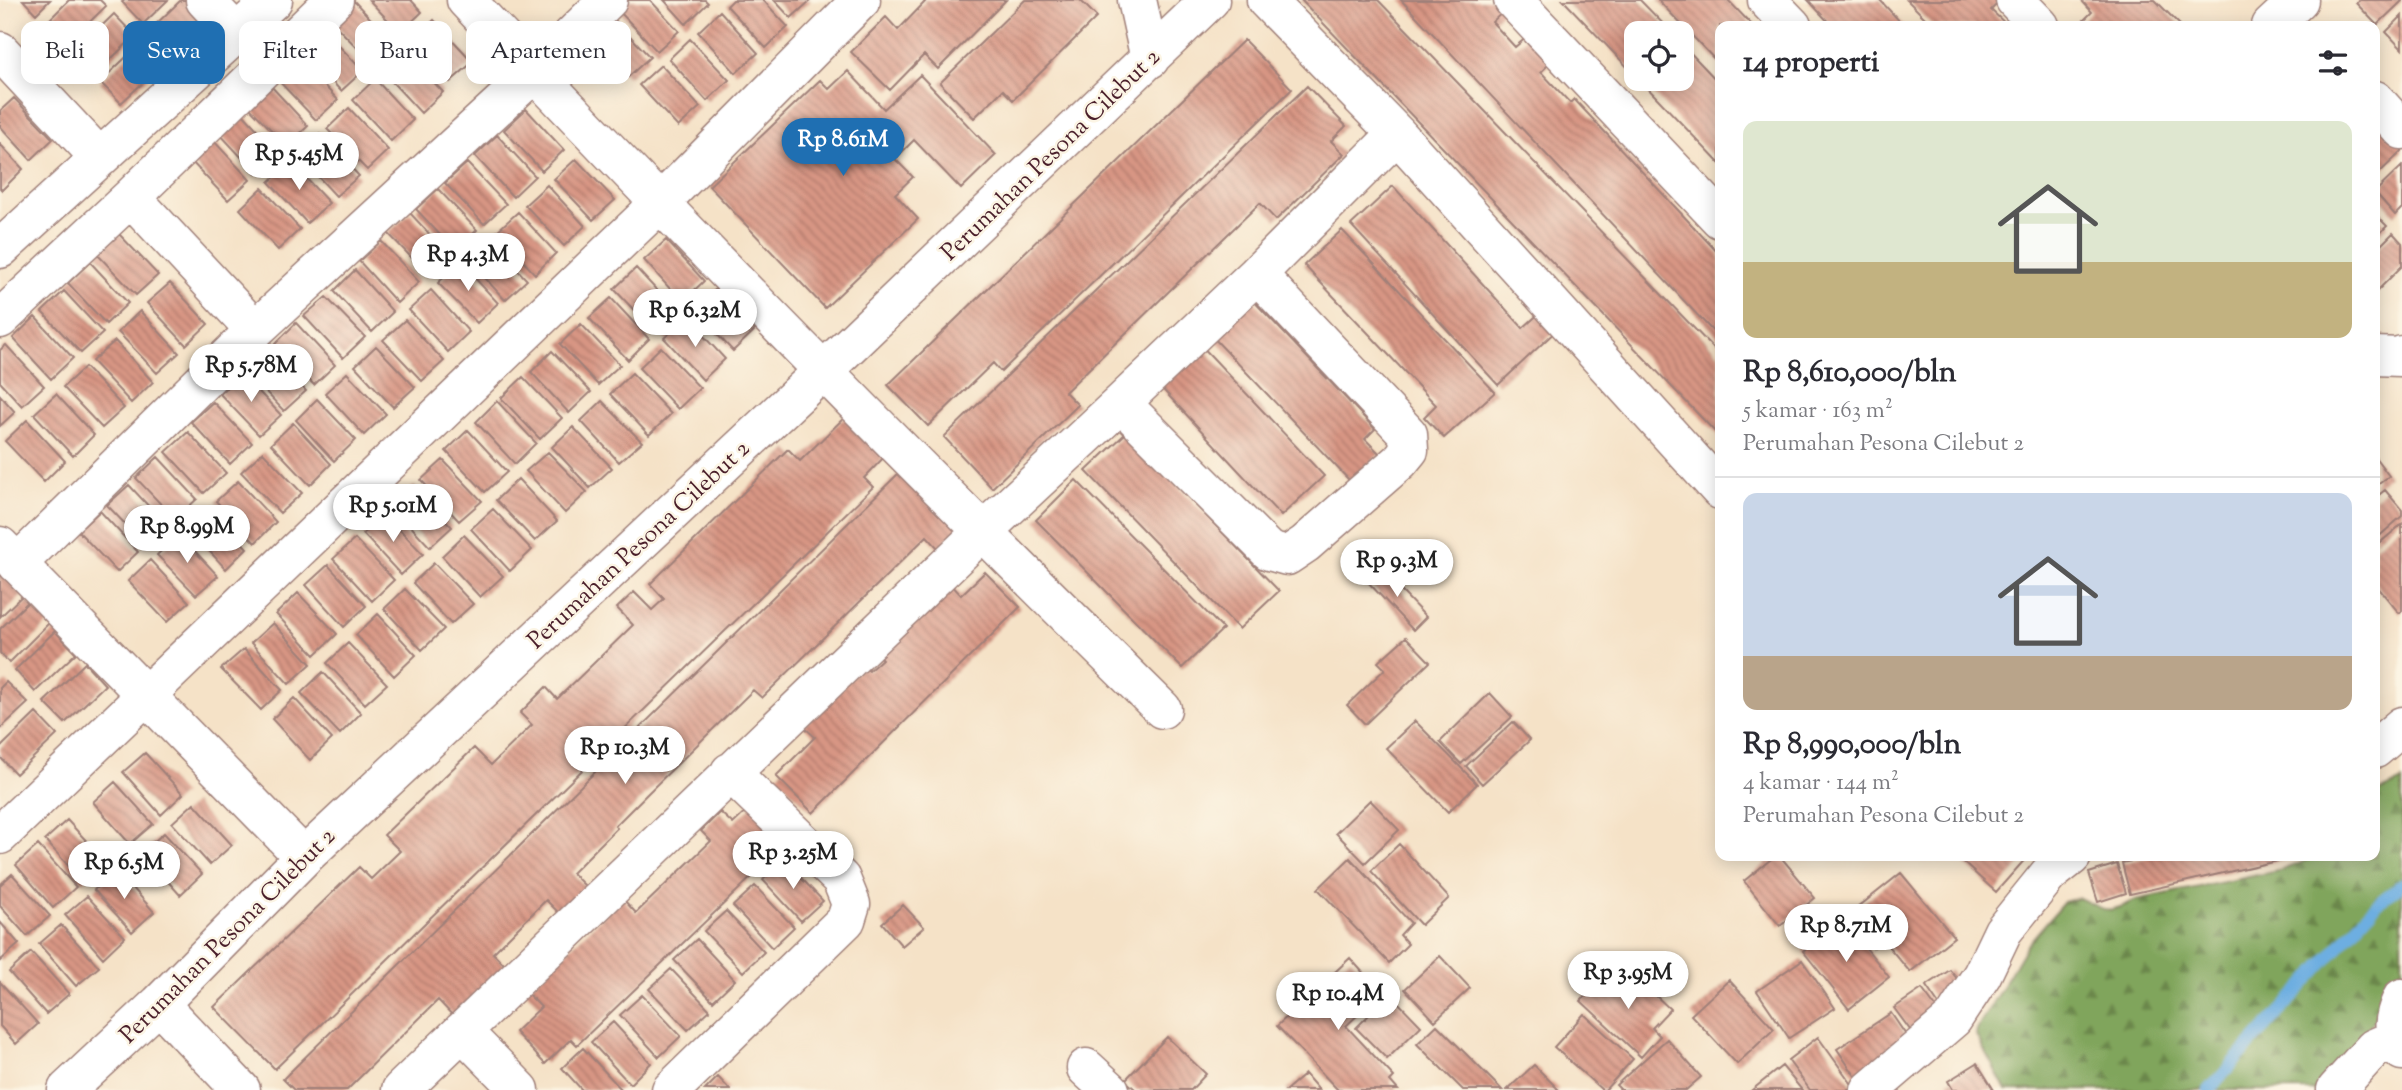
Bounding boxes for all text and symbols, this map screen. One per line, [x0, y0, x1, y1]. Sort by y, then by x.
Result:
chip: Beli [21, 21, 109, 84]
chip: Sewa [123, 21, 225, 84]
chip: Filter [239, 21, 341, 84]
chip: Baru [355, 21, 452, 84]
chip: Apartemen [466, 21, 631, 84]
map controls [1624, 21, 1694, 91]
button: locate [1624, 21, 1694, 91]
street label: Perumahan Pesona Cilebut 2 [934, 41, 1169, 270]
text: 14 properti [1743, 42, 1879, 85]
icon: filters [2314, 44, 2352, 82]
pin: Rp 8.61M [771, 118, 915, 178]
text: Rp 8.61M [798, 124, 888, 157]
pin: Rp 5.45M [227, 132, 371, 192]
text: Rp 5.45M [255, 138, 343, 171]
icon: home [1985, 166, 2111, 292]
pin: Rp 4.3M [403, 233, 533, 293]
text: Rp 4.3M [427, 239, 509, 272]
pin: Rp 6.32M [623, 290, 767, 349]
text: Rp 6.32M [649, 295, 741, 328]
pin: Rp 5.78M [179, 344, 323, 404]
text: Rp 5.78M [205, 350, 297, 383]
text: Rp 8,610,000/bln [1743, 352, 1957, 395]
text: 5 kamar · 163 m² [1743, 395, 1893, 428]
text: Perumahan Pesona Cilebut 2 [1743, 428, 2024, 461]
street label: Perumahan Pesona Cilebut 2 [521, 433, 758, 658]
pin: Rp 5.01M [321, 484, 465, 544]
text: Rp 5.01M [349, 490, 437, 523]
pin: Rp 8.99M [115, 505, 259, 565]
text: Rp 8.99M [140, 511, 234, 544]
icon: home [1985, 538, 2111, 664]
pin: Rp 9.3M [1332, 540, 1462, 599]
text: Rp 9.3M [1356, 545, 1438, 578]
text: Rp 8,990,000/bln [1743, 724, 1961, 767]
pin: Rp 10.3M [553, 726, 697, 786]
text: Rp 10.3M [580, 732, 670, 765]
text: 4 kamar · 144 m² [1743, 767, 1899, 800]
text: Perumahan Pesona Cilebut 2 [1743, 800, 2024, 833]
street label: Perumahan Pesona Cilebut 2 [113, 821, 344, 1052]
pin: Rp 3.25M [721, 832, 865, 891]
text: Rp 3.25M [749, 837, 837, 870]
pin: Rp 6.5M [59, 842, 189, 901]
text: Rp 6.5M [84, 847, 164, 880]
pin: Rp 8.71M [1774, 904, 1918, 964]
text: Rp 8.71M [1800, 910, 1892, 943]
pin: Rp 3.95M [1556, 951, 1700, 1011]
text: Rp 3.95M [1584, 957, 1673, 990]
pin: Rp 10.4M [1266, 972, 1410, 1032]
text: Rp 10.4M [1292, 978, 1384, 1011]

